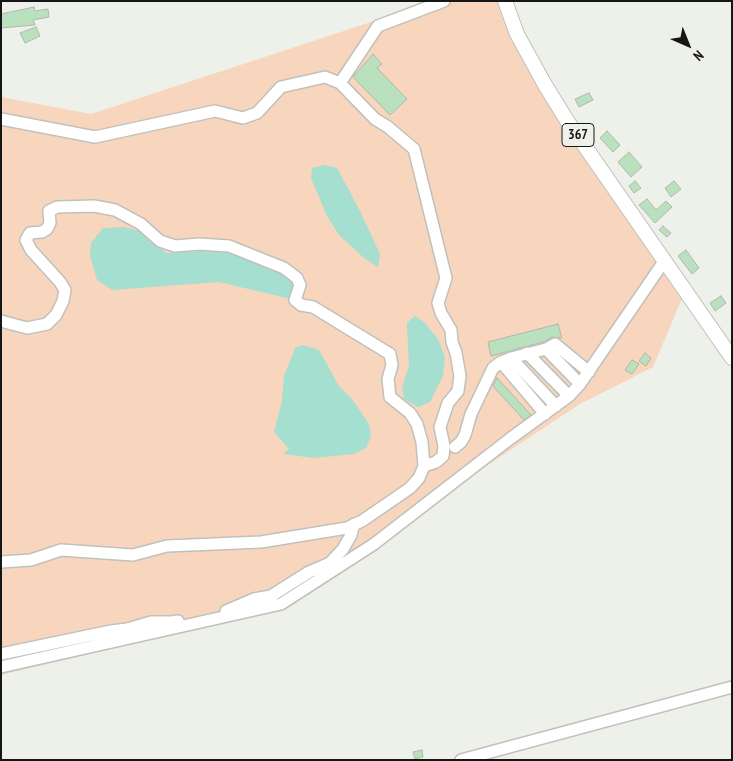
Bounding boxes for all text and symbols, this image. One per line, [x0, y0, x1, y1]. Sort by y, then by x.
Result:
north arrow [663, 20, 713, 70]
text: N [689, 47, 707, 65]
road number: 367 [562, 124, 594, 146]

